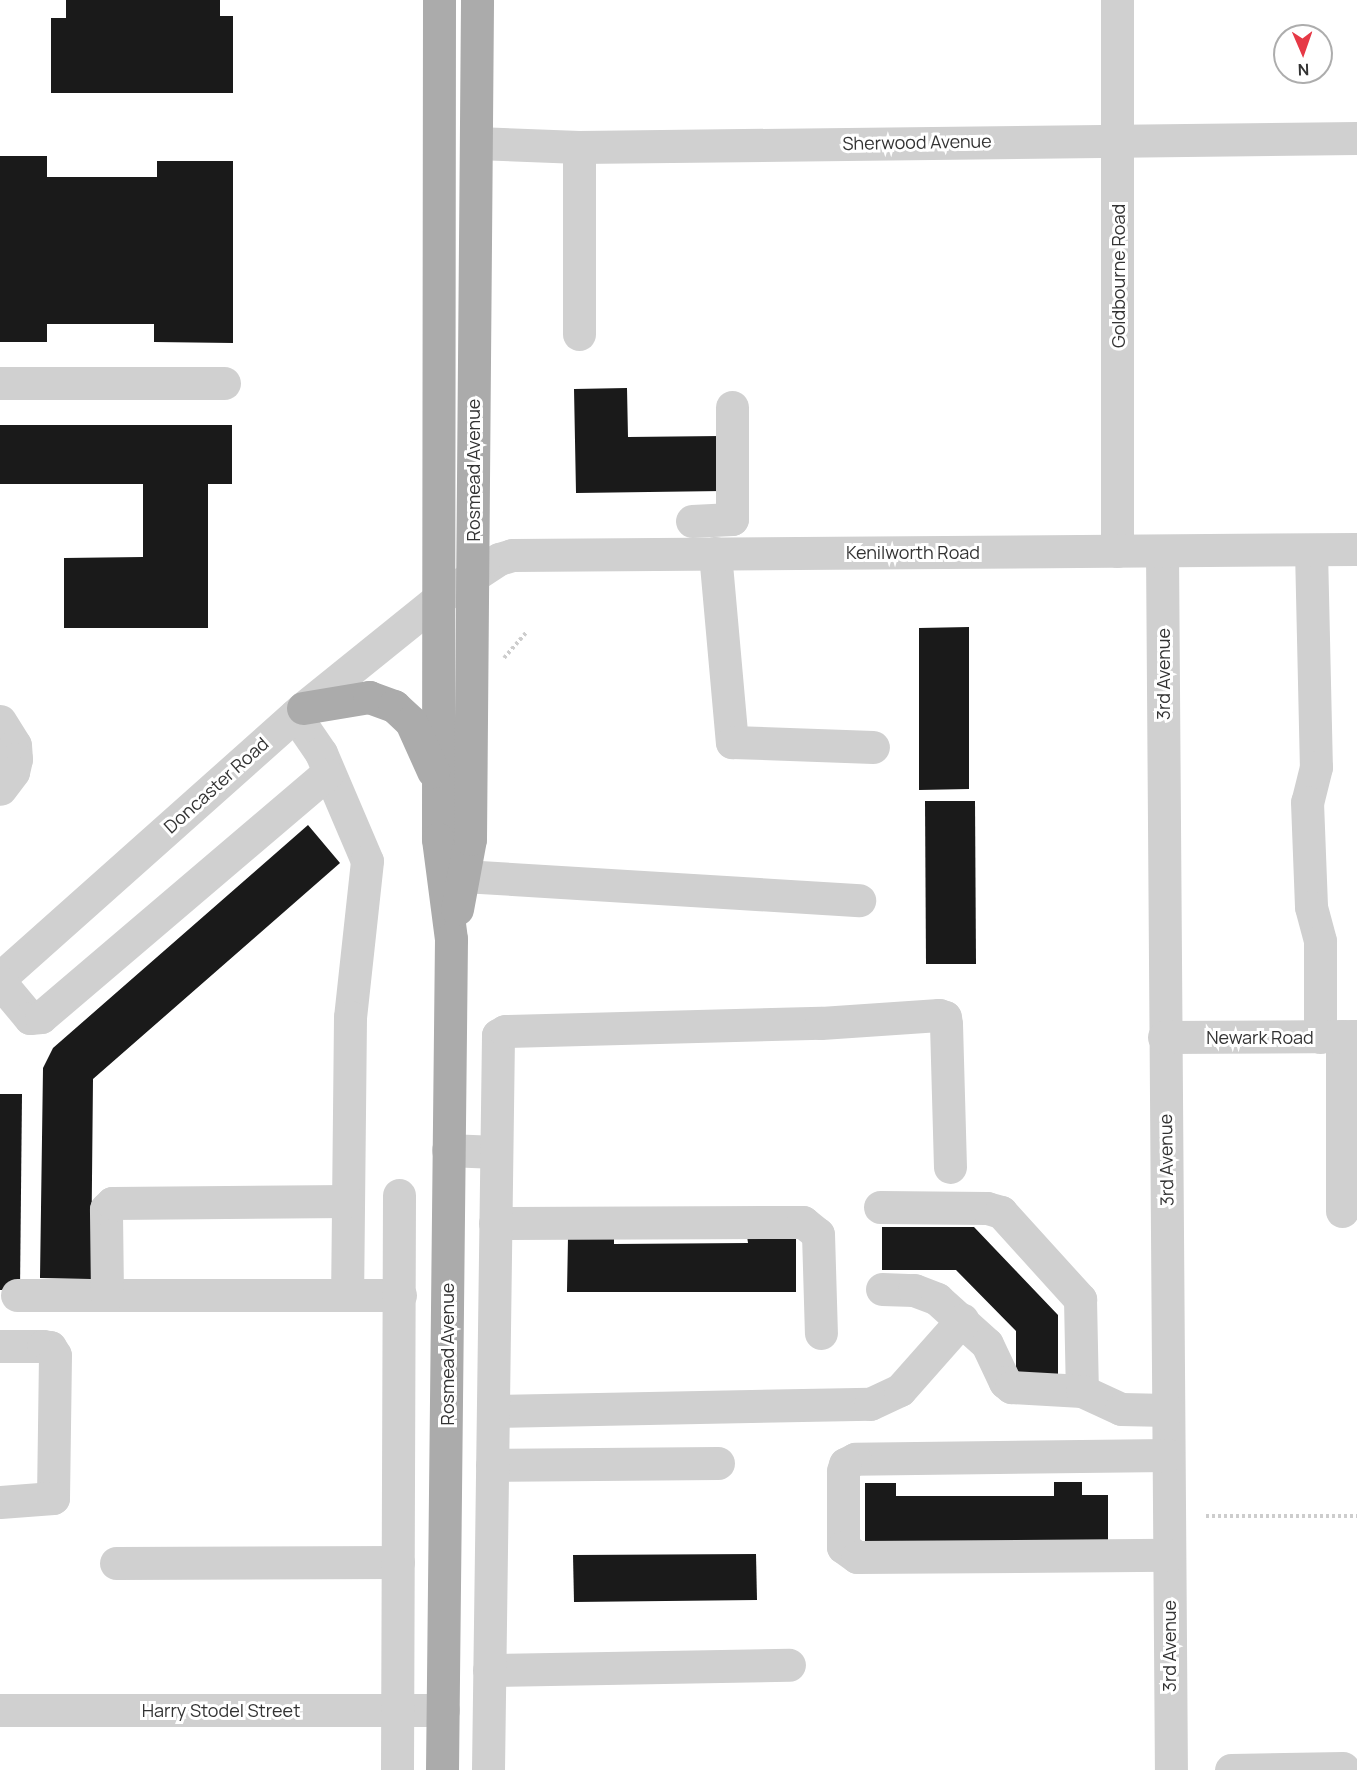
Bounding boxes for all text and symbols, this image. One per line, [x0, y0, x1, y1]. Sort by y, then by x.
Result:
north arrow [1273, 24, 1333, 84]
text: N [1297, 59, 1310, 81]
street label: Sherwood Avenue [842, 130, 992, 154]
street label: Goldbourne Road [1107, 204, 1129, 348]
street label: Rosmead Avenue [462, 399, 484, 541]
street label: Kenilworth Road [846, 541, 980, 563]
street label: 3rd Avenue [1152, 628, 1174, 720]
street label: Doncaster Road [159, 733, 273, 837]
street label: Newark Road [1206, 1026, 1314, 1048]
street label: 3rd Avenue [1154, 1114, 1178, 1206]
street label: Rosmead Avenue [436, 1283, 458, 1425]
street label: 3rd Avenue [1158, 1600, 1180, 1692]
street label: Harry Stodel Street [142, 1699, 300, 1721]

